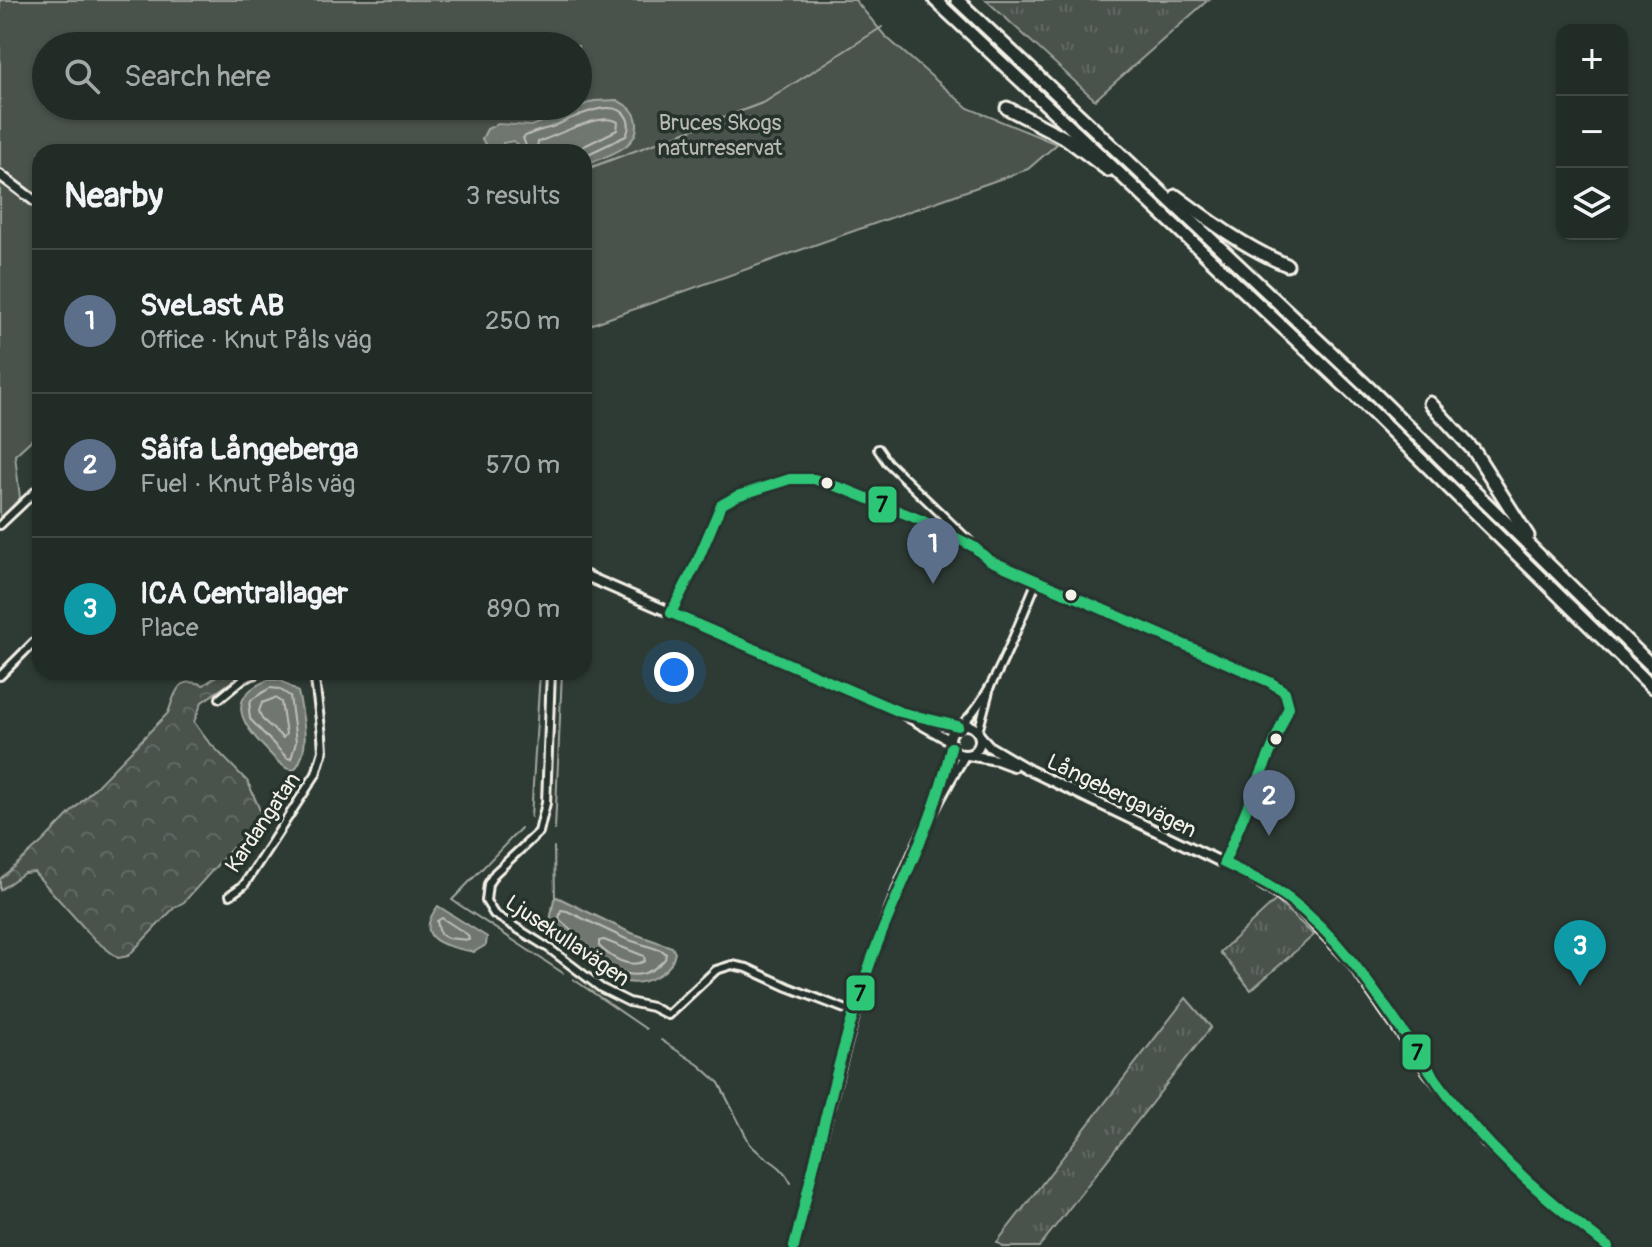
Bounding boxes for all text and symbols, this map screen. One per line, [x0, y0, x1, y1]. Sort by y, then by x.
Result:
map controls [1556, 24, 1628, 240]
button: + [1556, 24, 1628, 96]
search box [32, 32, 592, 120]
icon: search [60, 54, 104, 98]
text: Search here [124, 58, 271, 95]
button: − [1556, 96, 1628, 168]
park label: Bruces Skogs naturreservat [658, 109, 783, 162]
button: layers [1556, 168, 1628, 240]
text: Nearby [64, 175, 163, 218]
text: 3 results [466, 180, 560, 212]
text: SveLast AB [140, 287, 284, 324]
text: 1 [85, 305, 95, 337]
text: 250 m [485, 305, 560, 337]
text: Office · Knut Påls väg [140, 324, 372, 356]
text: Såifa Långeberga [140, 431, 358, 468]
text: 2 [83, 449, 97, 481]
text: 570 m [486, 449, 560, 481]
text: Fuel · Knut Påls väg [140, 468, 355, 500]
unlabelled marker [819, 475, 835, 491]
line badge: 7 [867, 485, 898, 524]
text: 7 [876, 491, 888, 519]
pin: 1 [907, 518, 959, 584]
text: ICA Centrallager [140, 575, 348, 612]
unlabelled marker [1063, 587, 1079, 603]
text: 3 [83, 593, 97, 625]
text: 890 m [487, 593, 560, 625]
text: Place [140, 612, 199, 644]
your location [654, 652, 694, 692]
unlabelled marker [1268, 731, 1284, 747]
street label: Långebergavägen [1042, 748, 1201, 844]
street label: Kardangatan [219, 767, 307, 878]
pin: 2 [1243, 770, 1295, 836]
street label: Ljusekullavägen [500, 889, 635, 993]
pin: 3 [1554, 920, 1606, 986]
line badge: 7 [845, 974, 876, 1012]
text: 7 [854, 980, 866, 1008]
line badge: 7 [1401, 1033, 1432, 1071]
text: 7 [1411, 1039, 1423, 1067]

